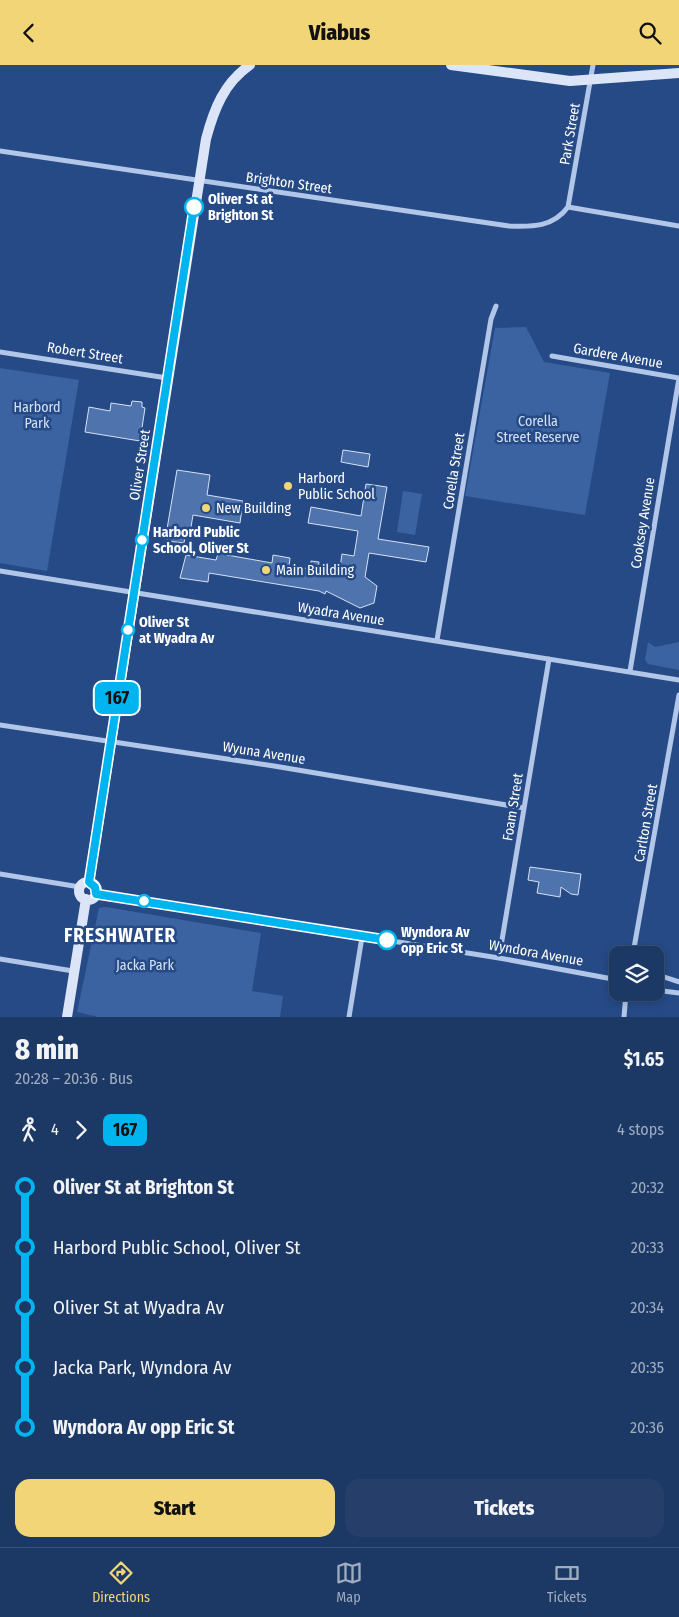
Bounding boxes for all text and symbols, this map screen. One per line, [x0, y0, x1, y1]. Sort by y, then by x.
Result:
icon: back [15, 19, 43, 47]
text: Viabus [309, 19, 370, 46]
icon: search [636, 19, 664, 47]
street label: Park Street [556, 101, 584, 166]
street label: Brighton Street [245, 169, 334, 198]
place label: Oliver St at Brighton St [208, 191, 275, 224]
marker: Oliver St at Brighton St [184, 197, 204, 217]
street label: Robert Street [46, 339, 124, 367]
street label: Gardere Avenue [572, 340, 664, 372]
park label: Harbord Park [13, 399, 61, 432]
park label: Corella Street Reserve [497, 413, 580, 446]
street label: Oliver Street [126, 428, 154, 502]
street label: Corella Street [440, 431, 469, 511]
place label: Harbord Public School [298, 470, 375, 503]
street label: Cooksey Avenue [627, 476, 659, 570]
marker: Harbord Public School [282, 480, 294, 492]
place label: New Building [216, 500, 291, 517]
marker: New Building [200, 502, 212, 514]
place label: Harbord Public School, Oliver St [153, 524, 250, 557]
marker: Harbord Public School, Oliver St [135, 533, 149, 547]
place label: Main Building [276, 562, 355, 579]
marker: Main Building [260, 564, 272, 576]
street label: Wyadra Avenue [296, 599, 386, 629]
place label: Oliver St at Wyadra Av [139, 614, 215, 647]
marker: Oliver St at Wyadra Av [121, 623, 135, 637]
line badge: 167 [88, 682, 146, 714]
text: 167 [105, 687, 129, 709]
street label: Wyuna Avenue [221, 738, 307, 768]
street label: Foam Street [499, 772, 527, 842]
street label: Carlton Street [631, 782, 661, 863]
unlabelled marker [137, 894, 151, 908]
district label: FRESHWATER [64, 924, 176, 947]
place label: Wyndora Av opp Eric St [401, 924, 470, 957]
marker: Wyndora Av opp Eric St [377, 930, 397, 950]
street label: Wyndora Avenue [487, 936, 585, 970]
map controls [609, 946, 664, 1001]
button: layers [609, 946, 664, 1001]
park label: Jacka Park [116, 957, 174, 974]
text: 8 min [15, 1033, 79, 1066]
text: $1.65 [624, 1048, 664, 1071]
text: 20:28 – 20:36 · Bus [15, 1069, 133, 1088]
icon: walk [15, 1116, 43, 1144]
icon: forward [67, 1116, 95, 1144]
text: 167 [113, 1119, 137, 1141]
text: 4 [51, 1120, 59, 1139]
text: 4 stops [617, 1120, 664, 1139]
text: Oliver St at Brighton St [53, 1176, 234, 1199]
text: 20:32 [631, 1178, 664, 1197]
text: Harbord Public School, Oliver St [53, 1236, 301, 1259]
text: 20:33 [631, 1238, 664, 1257]
text: Oliver St at Wyadra Av [53, 1296, 224, 1319]
text: 20:34 [630, 1298, 664, 1317]
text: Jacka Park, Wyndora Av [53, 1356, 231, 1379]
text: 20:35 [631, 1358, 664, 1377]
text: Wyndora Av opp Eric St [53, 1416, 234, 1439]
text: 20:36 [630, 1418, 664, 1437]
button: Start [15, 1479, 335, 1537]
button: Tickets [345, 1479, 664, 1537]
tab: Directions [92, 1559, 150, 1606]
tab: Map [335, 1559, 363, 1606]
tab: Tickets [547, 1559, 587, 1606]

